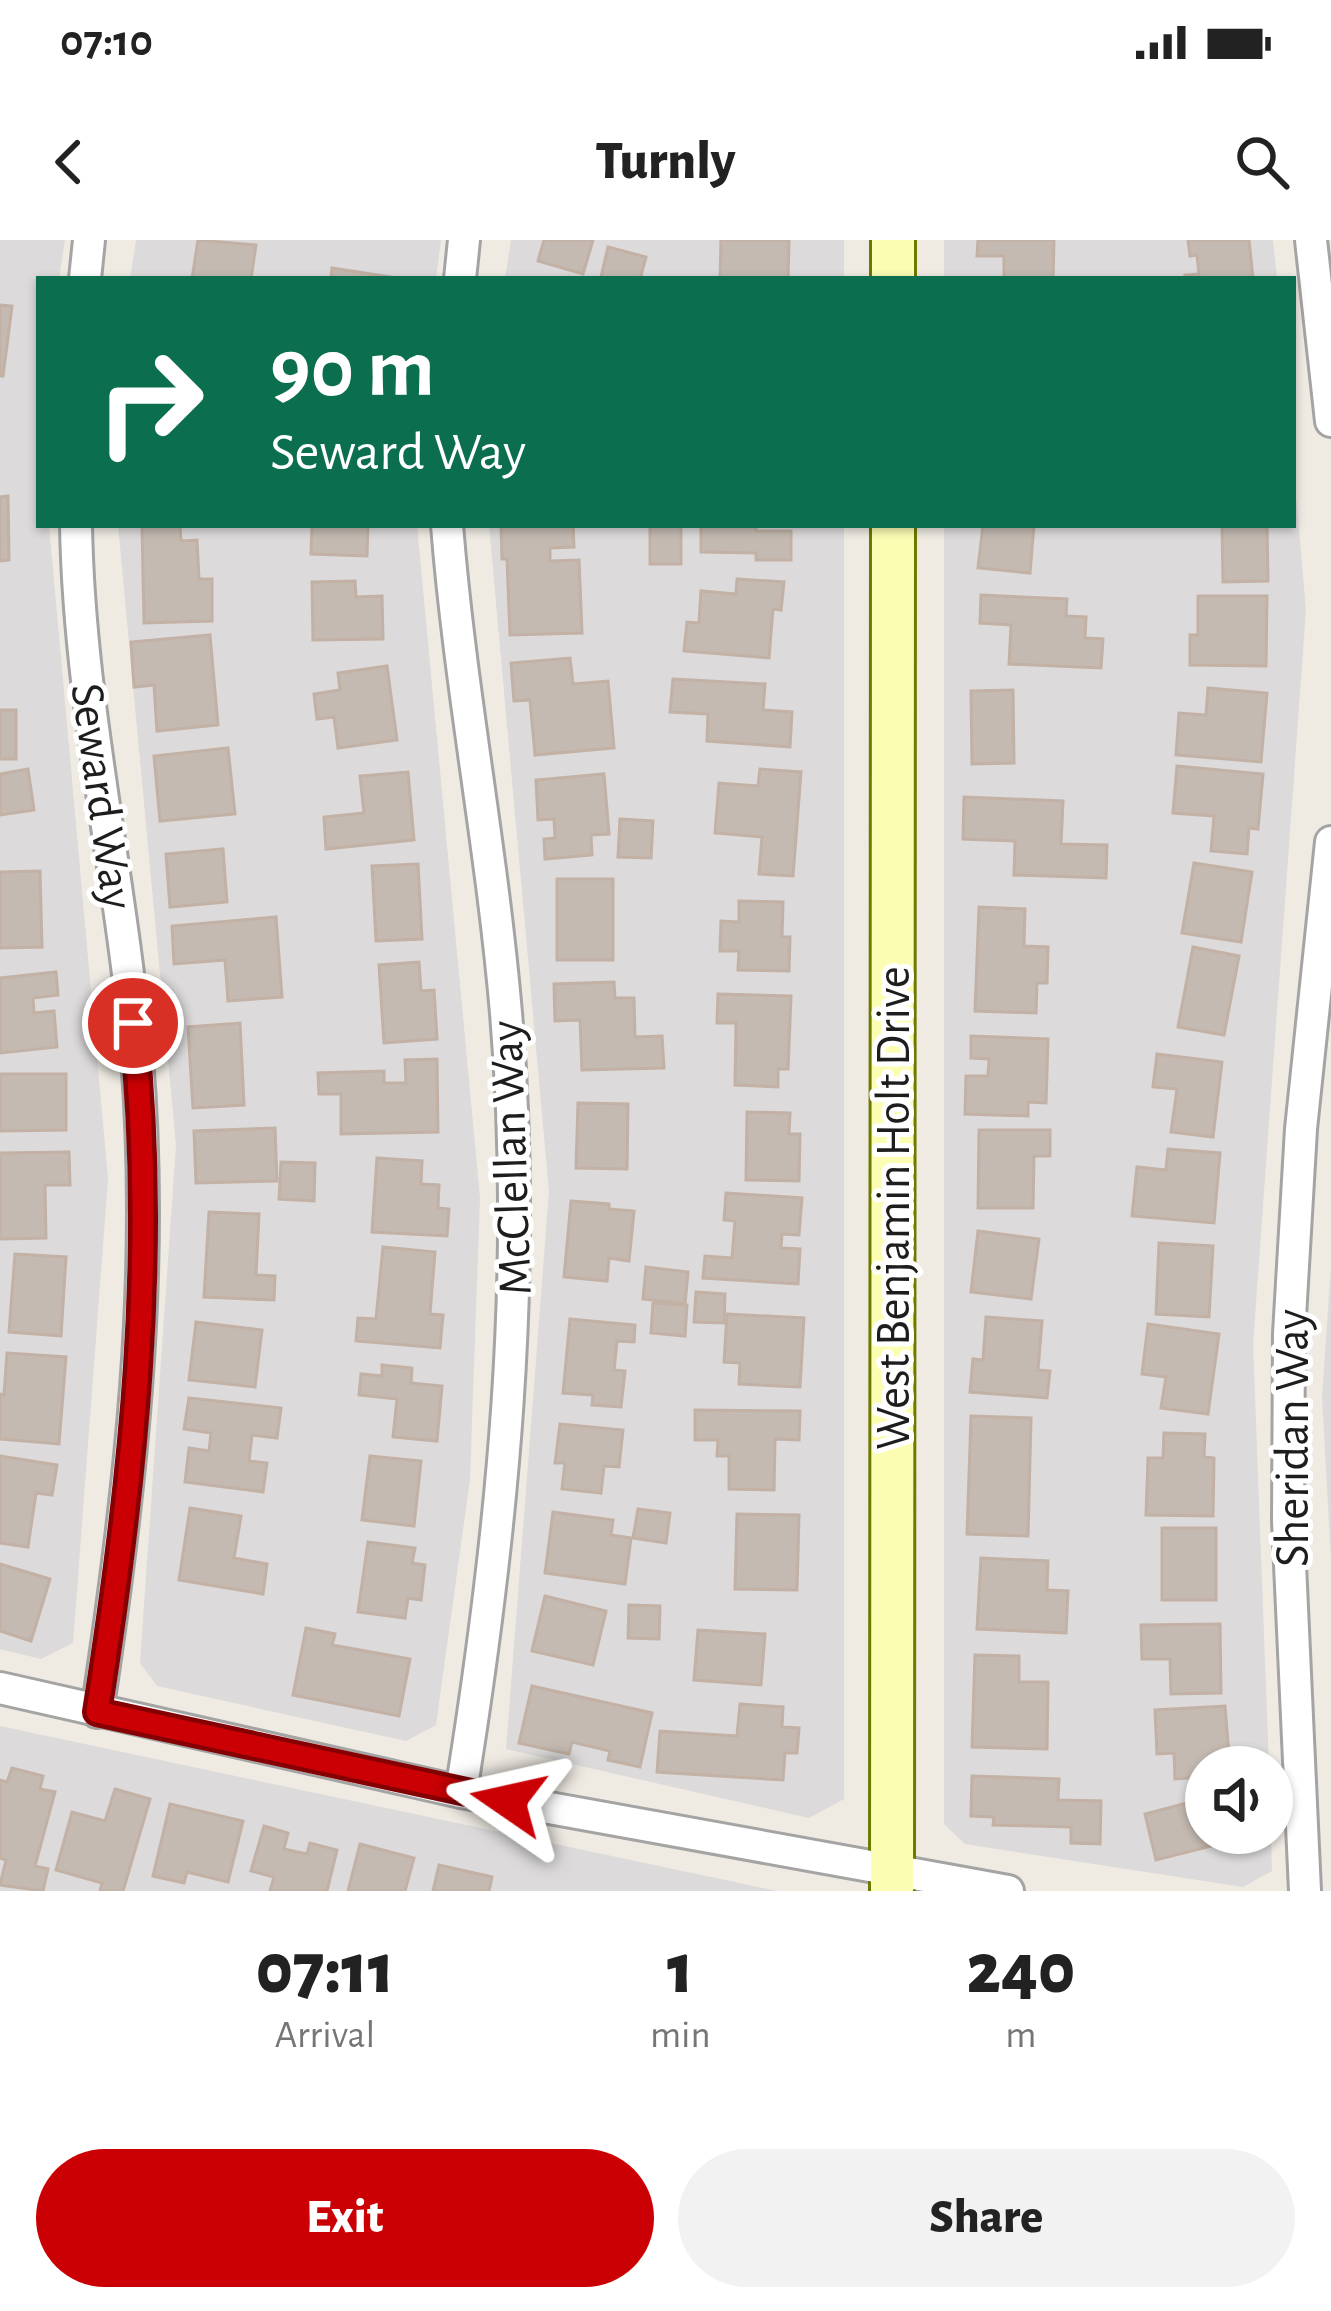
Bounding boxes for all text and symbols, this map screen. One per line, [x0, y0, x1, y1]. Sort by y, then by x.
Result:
text: 07:10 [60, 19, 153, 64]
icon: back [36, 129, 102, 195]
icon: search [1229, 129, 1295, 195]
text: Turnly [595, 135, 736, 189]
icon: right [72, 324, 228, 480]
text: 90 m [270, 328, 435, 412]
text: Seward Way [270, 426, 526, 480]
street label: Seward Way [61, 680, 141, 912]
street label: West Benjamin Holt Drive [871, 966, 919, 1450]
pin [82, 972, 184, 1074]
icon: arrive [100, 990, 166, 1056]
street label: McClellan Way [483, 1020, 541, 1296]
street label: Sheridan Way [1270, 1309, 1318, 1567]
position arrow [445, 1738, 571, 1864]
map controls [1185, 1746, 1293, 1854]
button: sound [1185, 1746, 1293, 1854]
text: 07:11 [256, 1934, 394, 2006]
text: 1 [667, 1934, 694, 2006]
text: 240 [966, 1934, 1075, 2006]
text: Arrival [275, 2016, 375, 2055]
text: min [650, 2016, 711, 2055]
text: m [1005, 2016, 1036, 2055]
button: Exit [36, 2149, 654, 2287]
button: Share [678, 2149, 1295, 2287]

